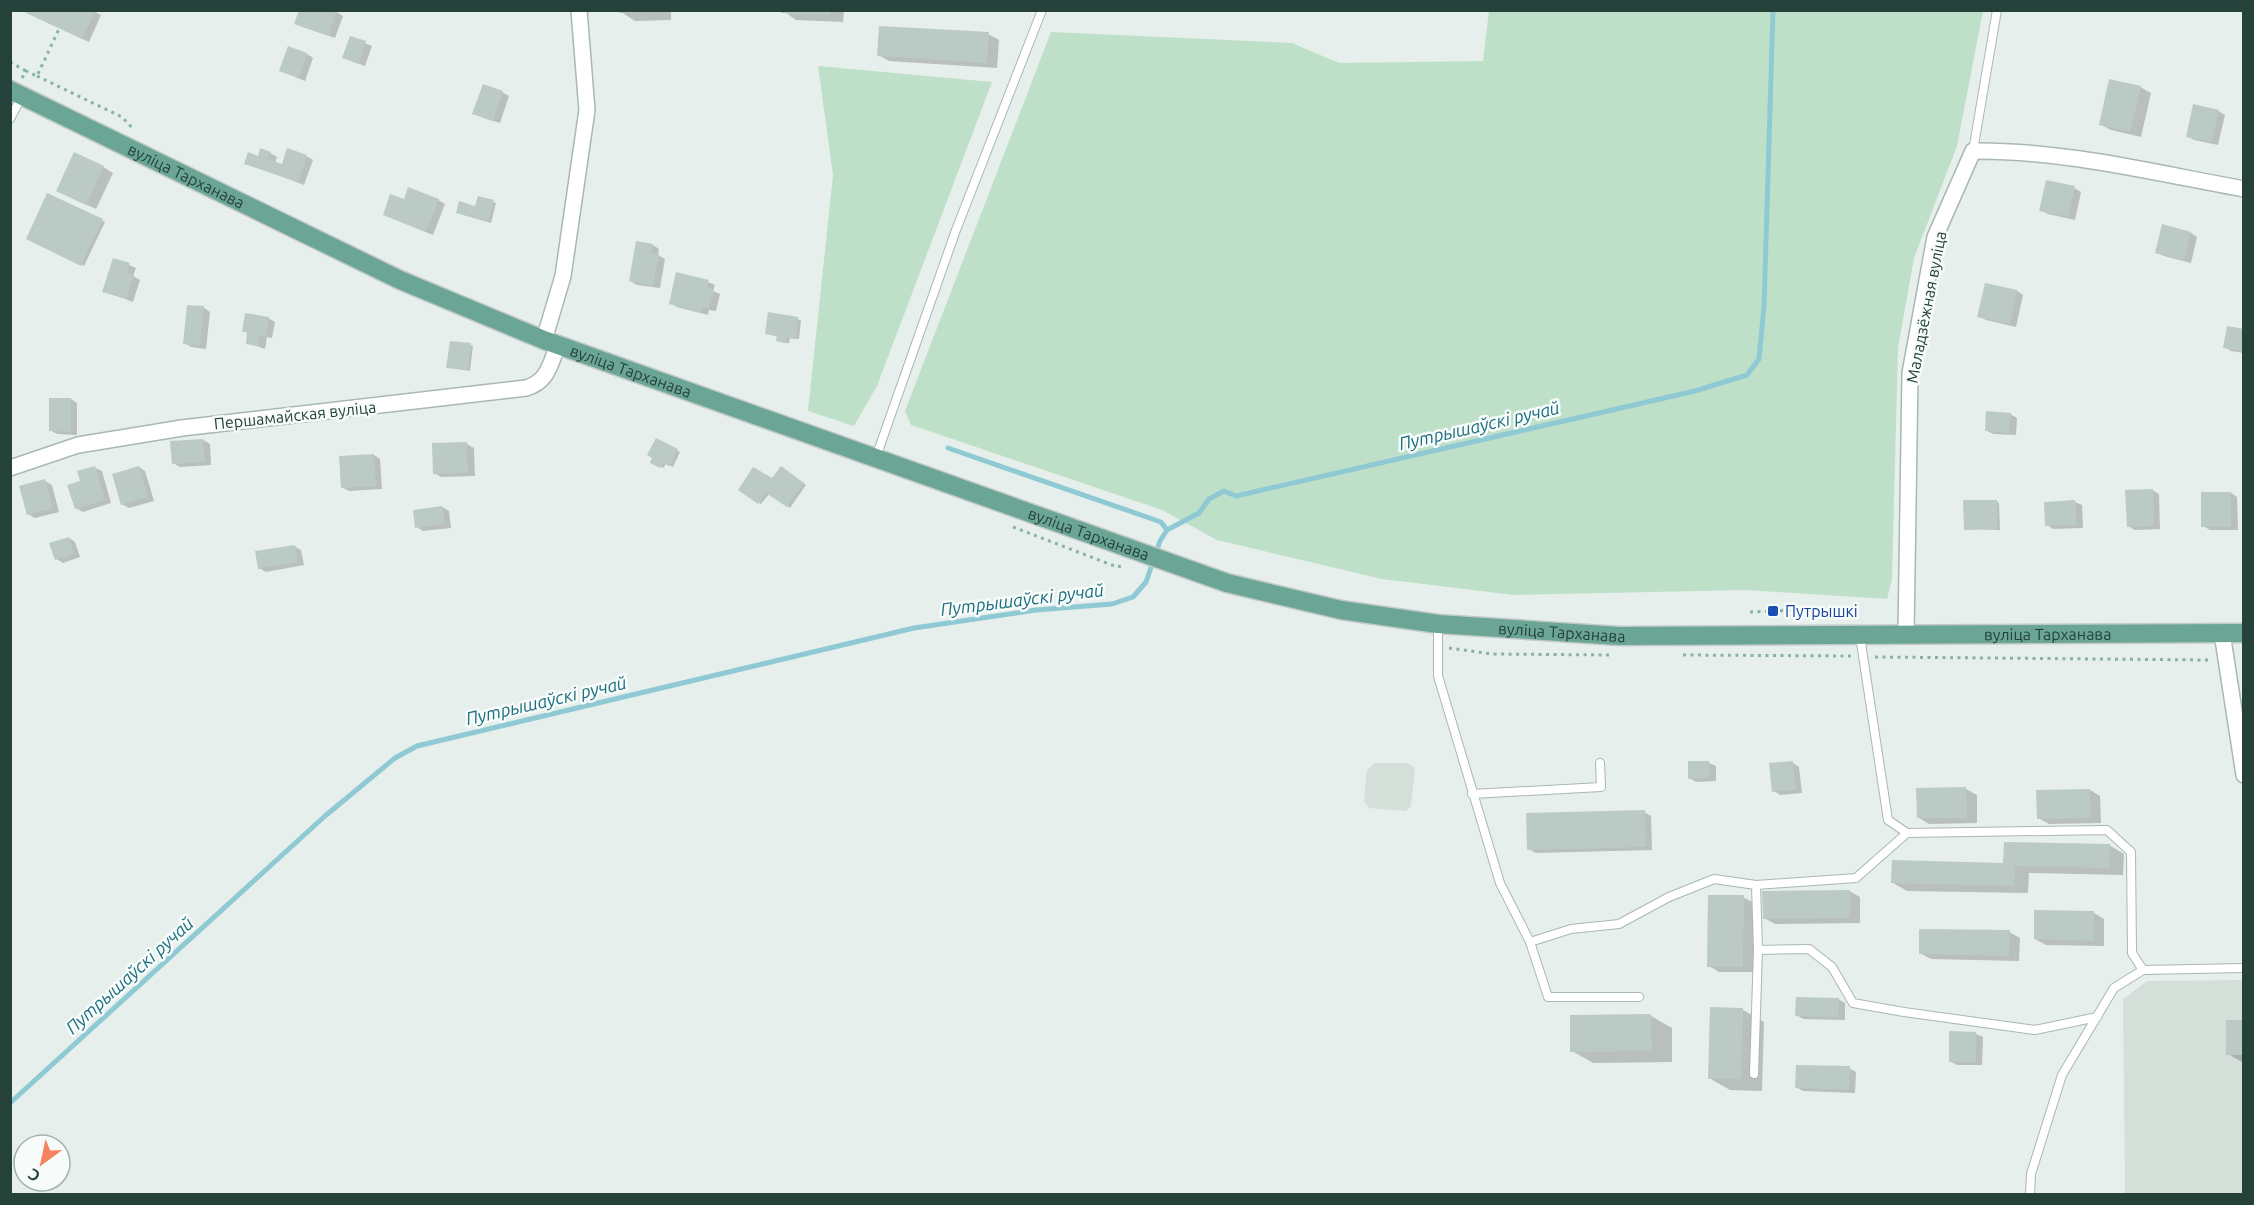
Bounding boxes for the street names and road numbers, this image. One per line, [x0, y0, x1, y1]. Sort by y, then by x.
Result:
street label: вуліца Тарханава [125, 140, 247, 212]
street label: Маладзёжная вуліца [1902, 230, 1950, 384]
street label: вуліца Тарханава [568, 341, 694, 401]
street label: Першамайская вуліца [213, 398, 377, 432]
street label: вуліца Тарханава [1026, 504, 1152, 564]
street label: вуліца Тарханава [1498, 619, 1625, 645]
street label: вуліца Тарханава [1984, 625, 2111, 643]

